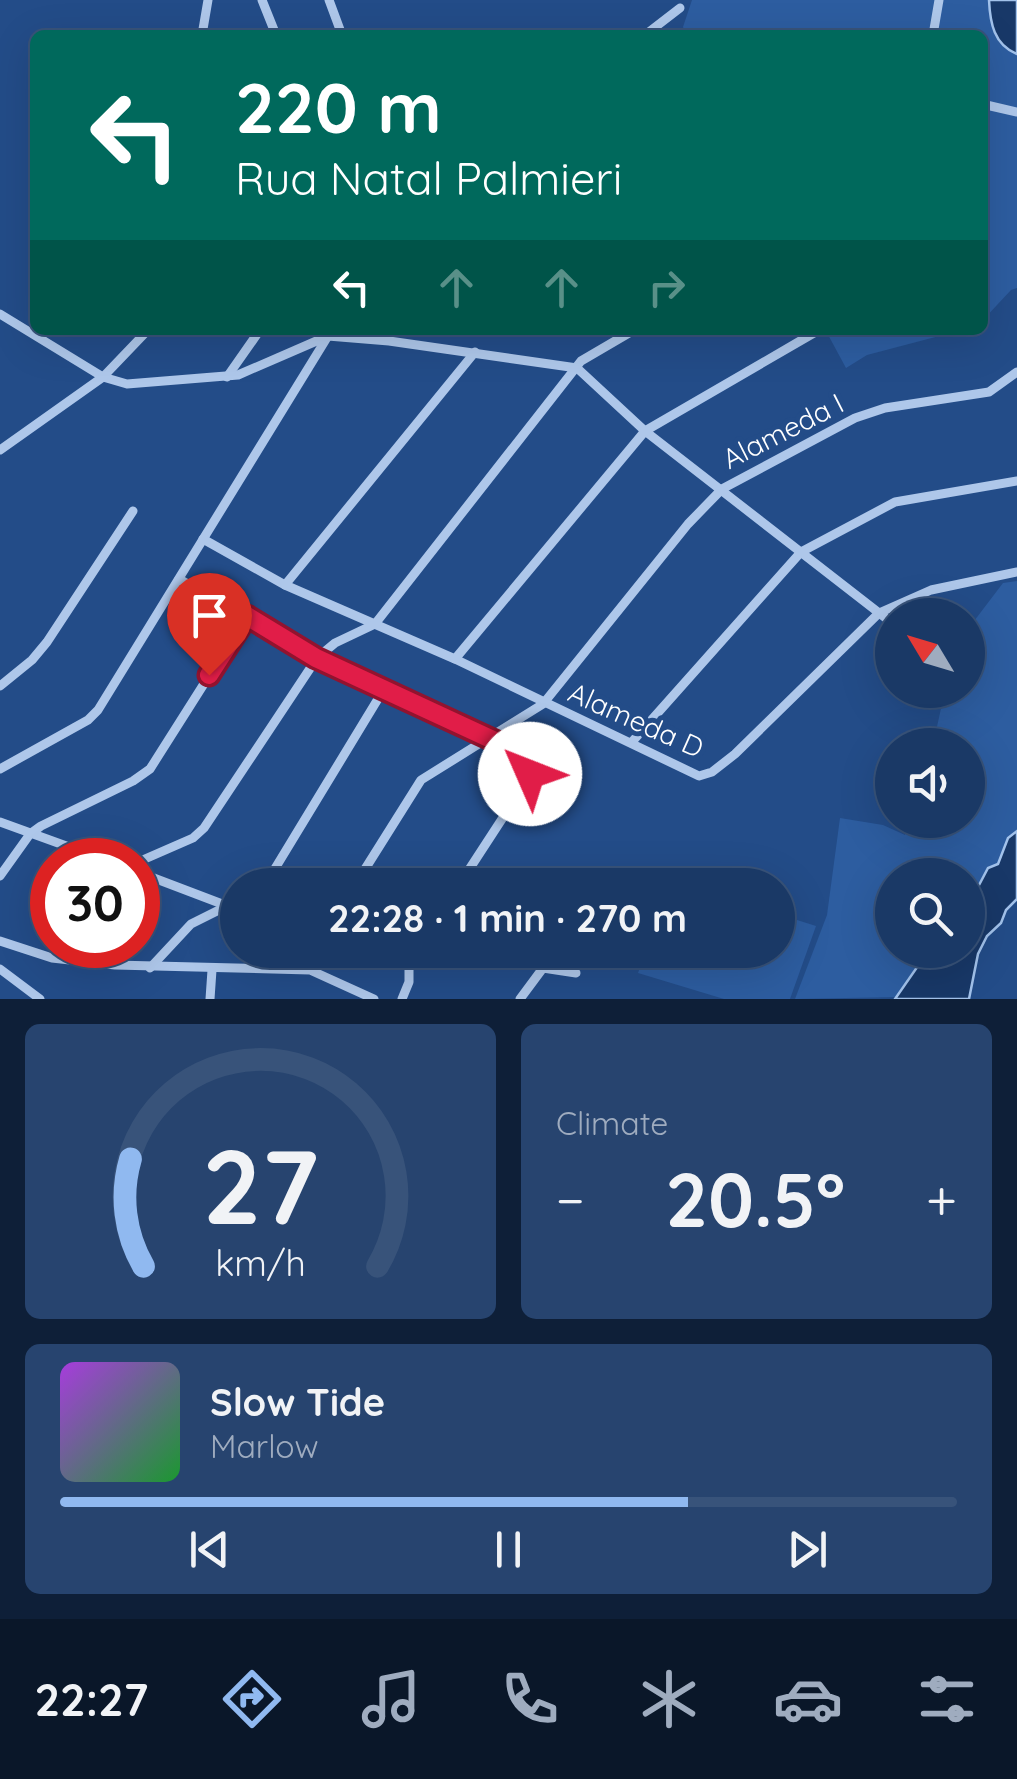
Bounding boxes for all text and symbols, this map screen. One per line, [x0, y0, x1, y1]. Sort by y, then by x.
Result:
text: 220 m [235, 63, 442, 151]
icon: left [70, 70, 200, 200]
text: Rua Natal Palmieri [235, 150, 622, 206]
icon: left [324, 260, 379, 315]
icon: ahead [429, 260, 484, 315]
icon: ahead [534, 260, 589, 315]
icon: right [639, 260, 694, 315]
street label: Alameda I [716, 385, 849, 476]
pin [167, 573, 252, 676]
icon: arrive [182, 588, 237, 643]
north arrow [875, 598, 985, 708]
map controls [875, 598, 985, 968]
street label: Alameda D [563, 674, 709, 765]
position arrow [478, 722, 582, 826]
button: sound [875, 728, 985, 838]
speed limit sign: 30 [30, 838, 160, 968]
button: search [875, 858, 985, 968]
text: 22:28 · 1 min · 270 m [328, 894, 687, 942]
text: Climate [556, 1103, 668, 1143]
text: 27 [202, 1120, 319, 1250]
text: 20.5° [665, 1152, 845, 1246]
text: − [556, 1165, 585, 1234]
text: + [926, 1165, 957, 1234]
text: km/h [215, 1240, 306, 1285]
text: Slow Tide [210, 1378, 385, 1426]
text: Marlow [210, 1426, 319, 1466]
icon: previous [182, 1522, 237, 1577]
icon: pause [481, 1522, 536, 1577]
icon: next [780, 1522, 835, 1577]
icon: directions [217, 1664, 287, 1734]
icon: music [356, 1664, 426, 1734]
icon: phone [495, 1664, 565, 1734]
icon: climate [634, 1664, 704, 1734]
icon: car [773, 1664, 843, 1734]
icon: filters [912, 1664, 982, 1734]
text: 22:27 [35, 1671, 148, 1727]

